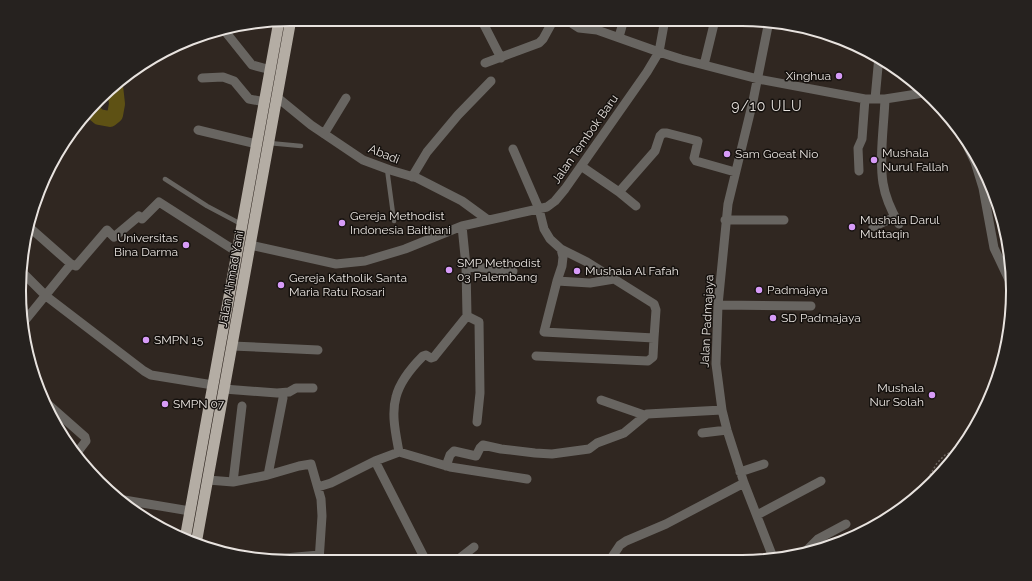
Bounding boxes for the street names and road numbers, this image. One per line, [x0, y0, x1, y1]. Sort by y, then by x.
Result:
street label: Jalan Tembok Baru [549, 92, 621, 186]
street label: Abadi [366, 141, 402, 167]
street label: Jalan Ahmad Yani [216, 230, 246, 328]
street label: Jalan Padmajaya [698, 274, 716, 368]

